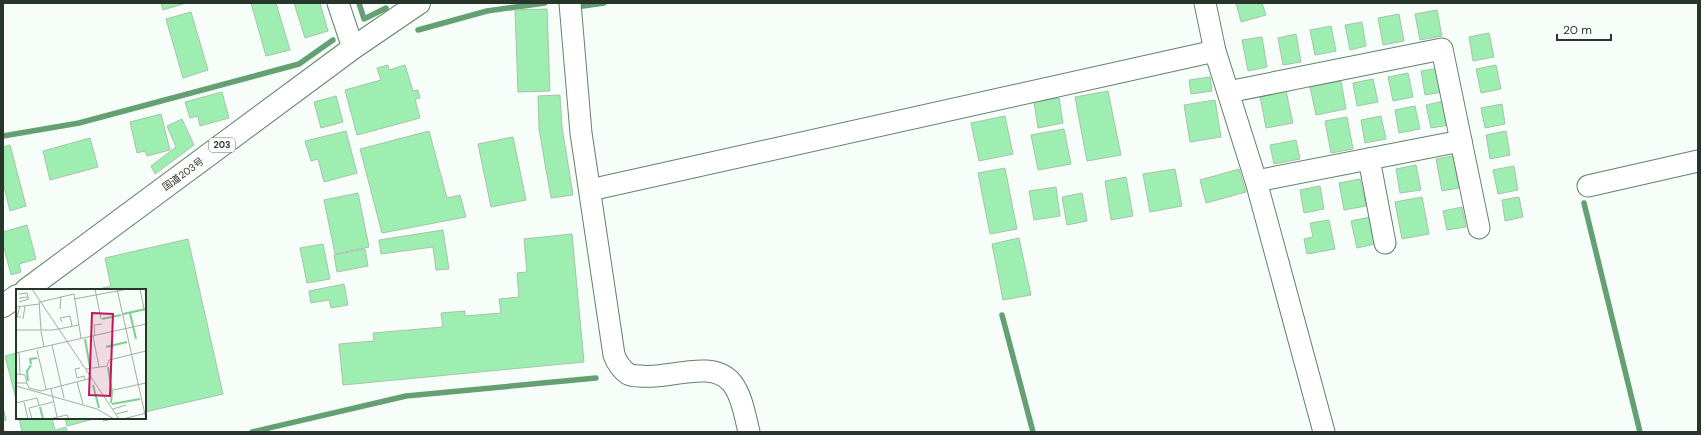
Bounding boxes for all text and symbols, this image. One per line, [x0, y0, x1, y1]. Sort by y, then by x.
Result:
scale bar [1557, 16, 1611, 42]
text: 20 m [1563, 22, 1592, 38]
road number: 203 [209, 138, 235, 152]
street label: 国道203号 [160, 155, 206, 193]
inset map [16, 289, 146, 419]

